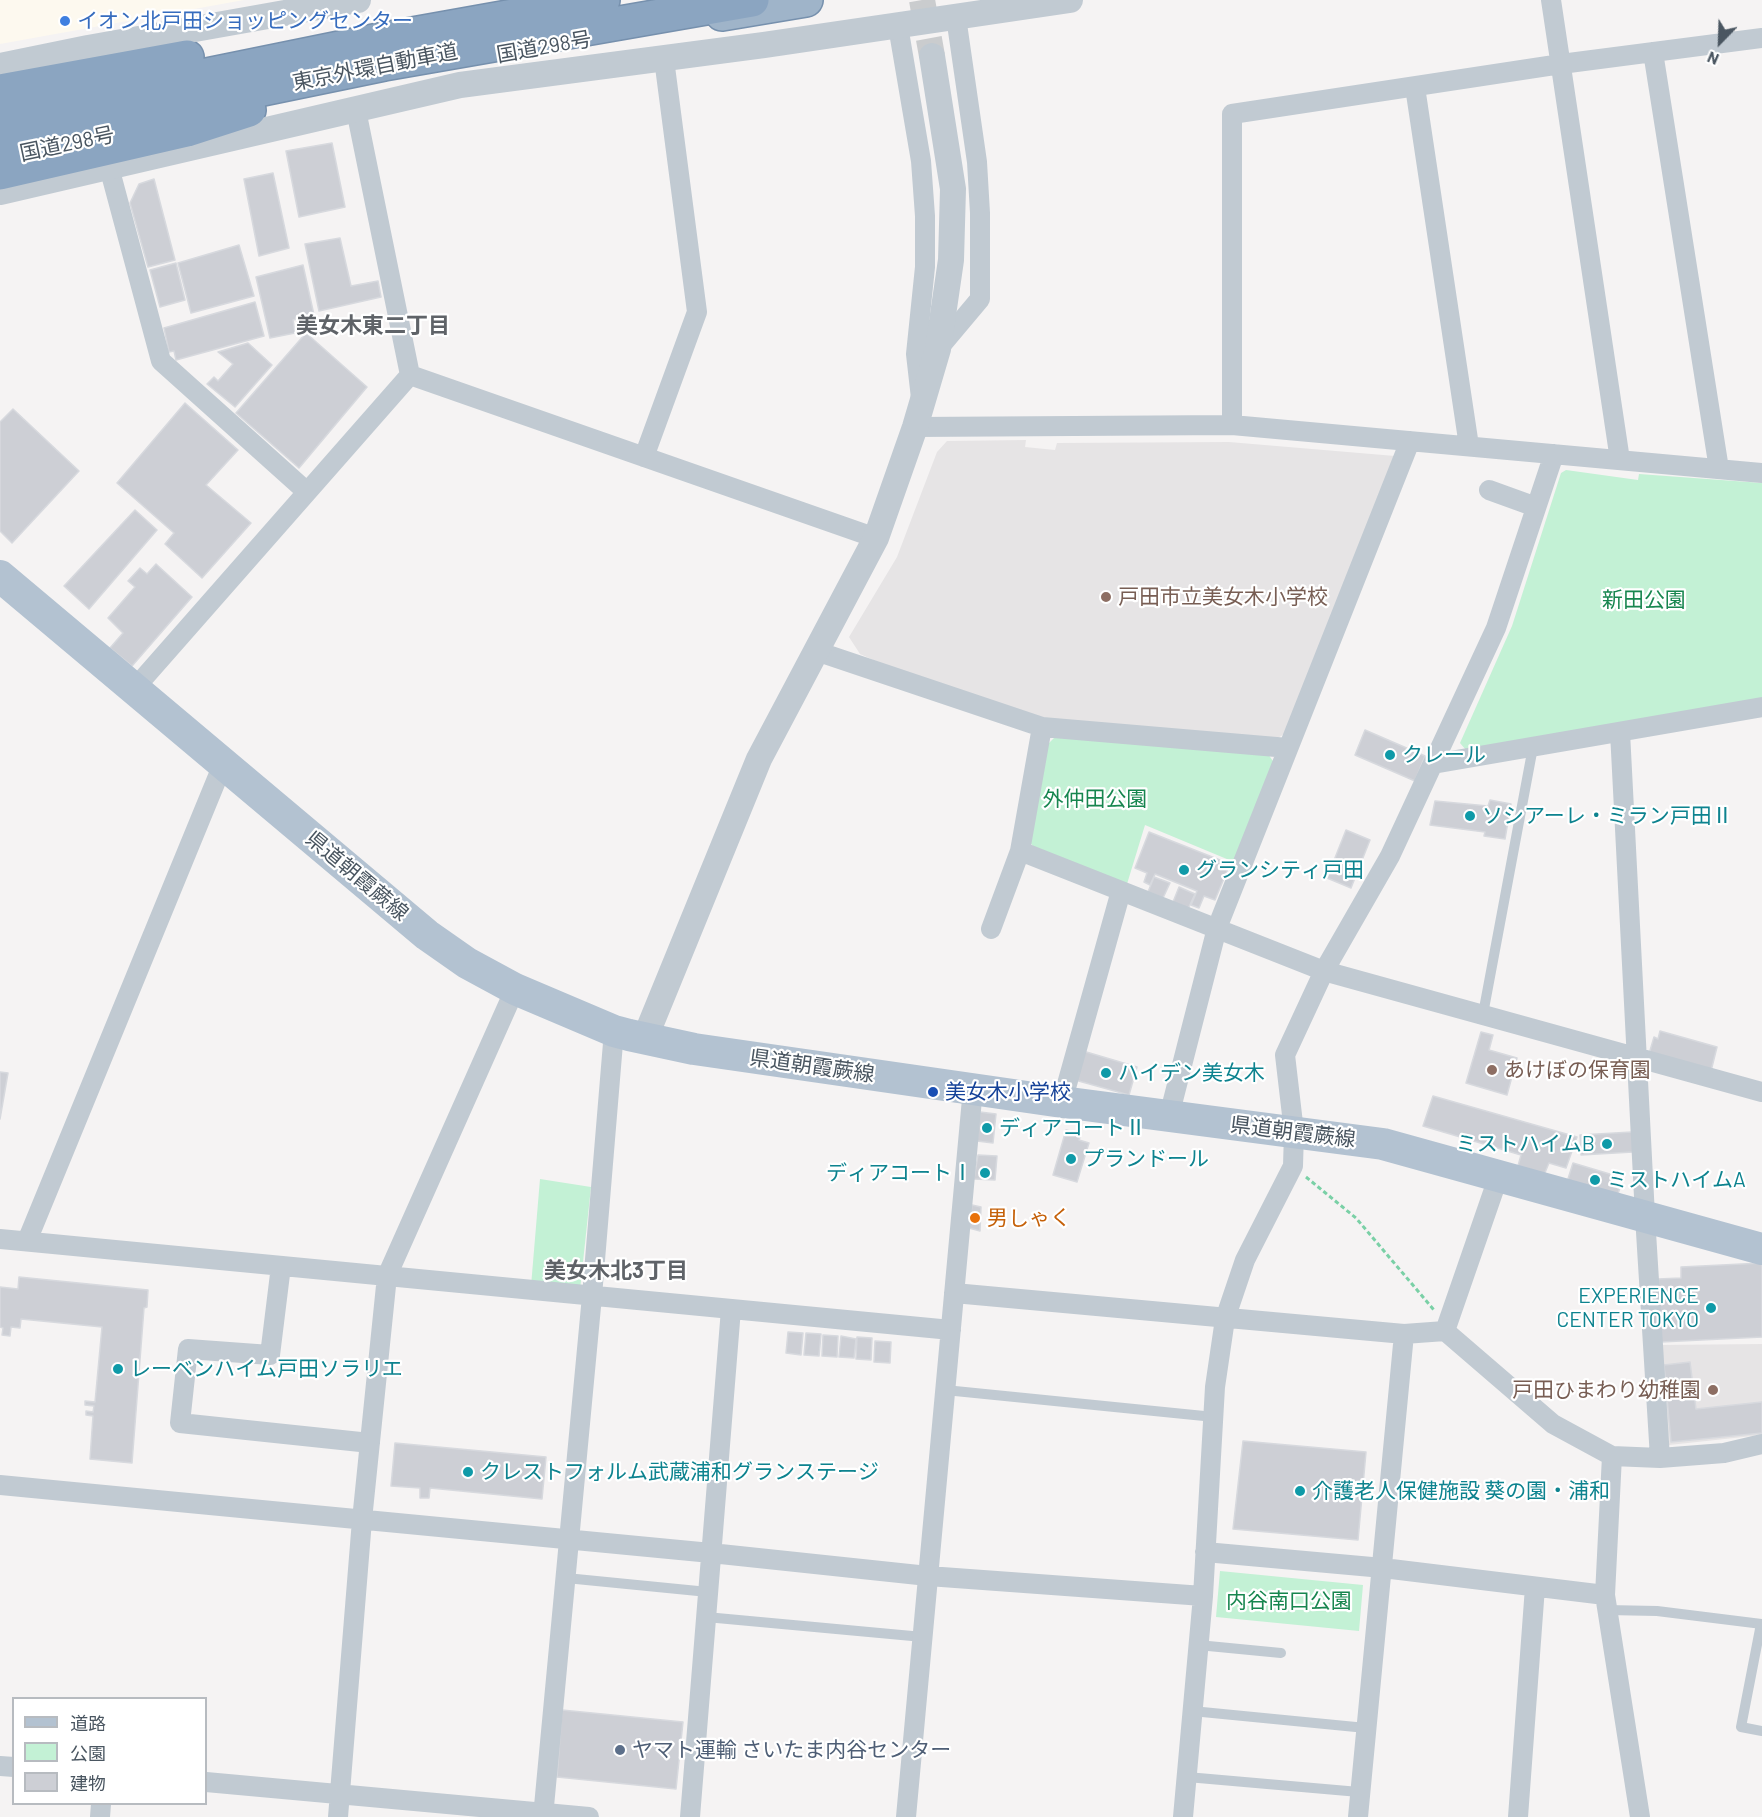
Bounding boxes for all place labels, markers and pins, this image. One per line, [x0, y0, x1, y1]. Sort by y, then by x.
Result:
place label: イオン北戸田ショッピングセンター [77, 8, 413, 34]
marker: イオン北戸田ショッピングセンター [58, 14, 72, 28]
place label: 戸田市立美女木小学校 [1118, 584, 1328, 610]
marker: 戸田市立美女木小学校 [1099, 590, 1113, 604]
place label: クレール [1402, 742, 1486, 768]
marker: クレール [1383, 748, 1397, 762]
place label: ソシアーレ・ミラン戸田Ⅱ [1482, 803, 1733, 829]
marker: ソシアーレ・ミラン戸田Ⅱ [1463, 809, 1477, 823]
place label: グランシティ戸田 [1196, 857, 1364, 883]
marker: グランシティ戸田 [1177, 863, 1191, 877]
place label: あけぼの保育園 [1504, 1057, 1651, 1083]
place label: ハイデン美女木 [1118, 1060, 1265, 1086]
marker: あけぼの保育園 [1485, 1063, 1499, 1077]
marker: ハイデン美女木 [1099, 1066, 1113, 1080]
place label: 美女木小学校 [945, 1079, 1071, 1105]
marker: 美女木小学校 [926, 1085, 940, 1099]
place label: ディアコートⅡ [999, 1115, 1146, 1141]
marker: ディアコートⅡ [980, 1121, 994, 1135]
place label: ミストハイムB [1456, 1131, 1595, 1157]
marker: ミストハイムB [1600, 1137, 1614, 1151]
place label: プランドール [1083, 1146, 1209, 1172]
marker: プランドール [1064, 1152, 1078, 1166]
place label: ディアコートⅠ [826, 1160, 973, 1186]
marker: ディアコートⅠ [978, 1166, 992, 1180]
place label: ミストハイムA [1607, 1167, 1746, 1193]
marker: ミストハイムA [1588, 1173, 1602, 1187]
place label: 男しゃく [987, 1205, 1071, 1231]
marker: 男しゃく [968, 1211, 982, 1225]
place label: EXPERIENCE CENTER TOKYO [1556, 1283, 1699, 1333]
marker: EXPERIENCE CENTER TOKYO [1704, 1301, 1718, 1315]
place label: レーベンハイム戸田ソラリエ [130, 1356, 403, 1382]
marker: レーベンハイム戸田ソラリエ [111, 1362, 125, 1376]
place label: 戸田ひまわり幼稚園 [1512, 1377, 1701, 1403]
marker: 戸田ひまわり幼稚園 [1706, 1383, 1720, 1397]
place label: クレストフォルム武蔵浦和グランステージ [480, 1459, 879, 1485]
marker: クレストフォルム武蔵浦和グランステージ [461, 1465, 475, 1479]
place label: 介護老人保健施設 葵の園・浦和 [1312, 1478, 1610, 1504]
marker: 介護老人保健施設 葵の園・浦和 [1293, 1484, 1307, 1498]
place label: ヤマト運輸 さいたま内谷センター [632, 1737, 951, 1763]
marker: ヤマト運輸 さいたま内谷センター [613, 1743, 627, 1757]

